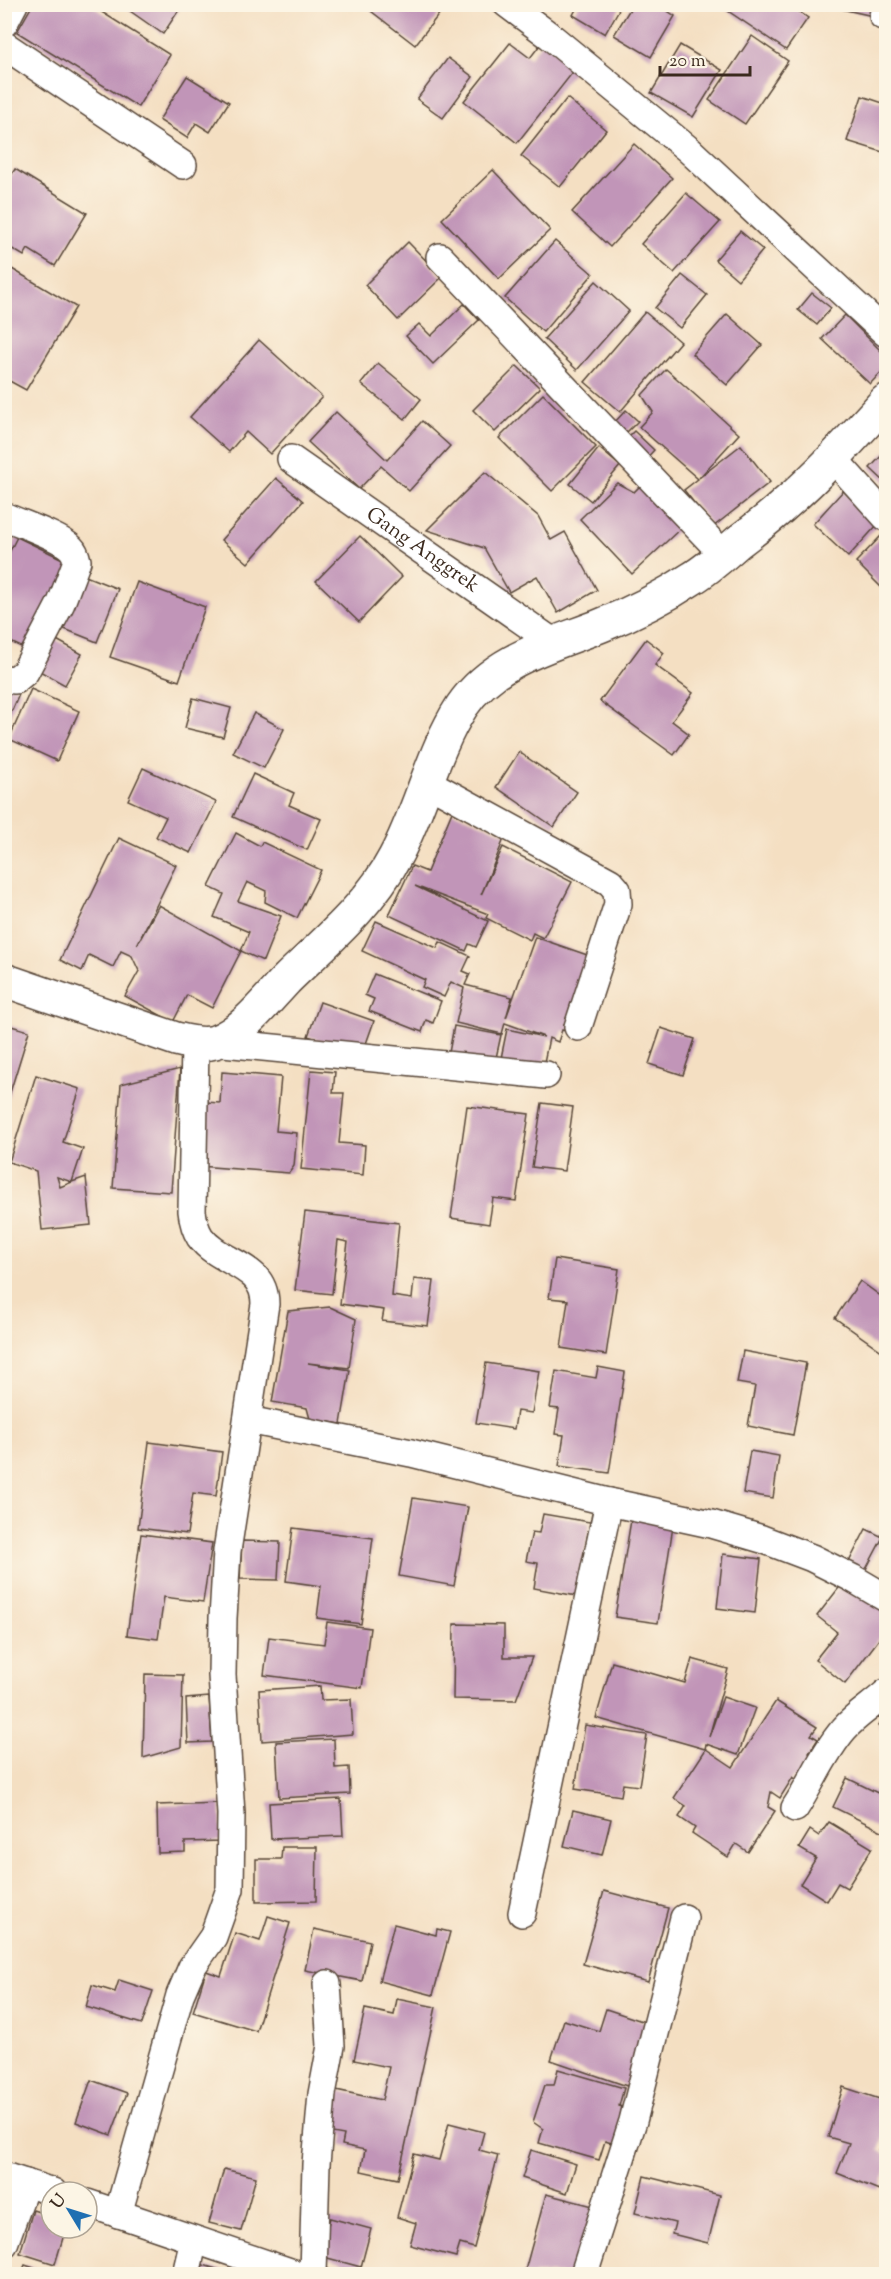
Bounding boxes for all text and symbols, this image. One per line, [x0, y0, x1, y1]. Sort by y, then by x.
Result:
scale bar [660, 39, 750, 77]
text: 20 m [669, 49, 706, 75]
street label: Gang Anggrek [359, 500, 486, 601]
north arrow [39, 2180, 99, 2240]
text: U [46, 2189, 73, 2215]

